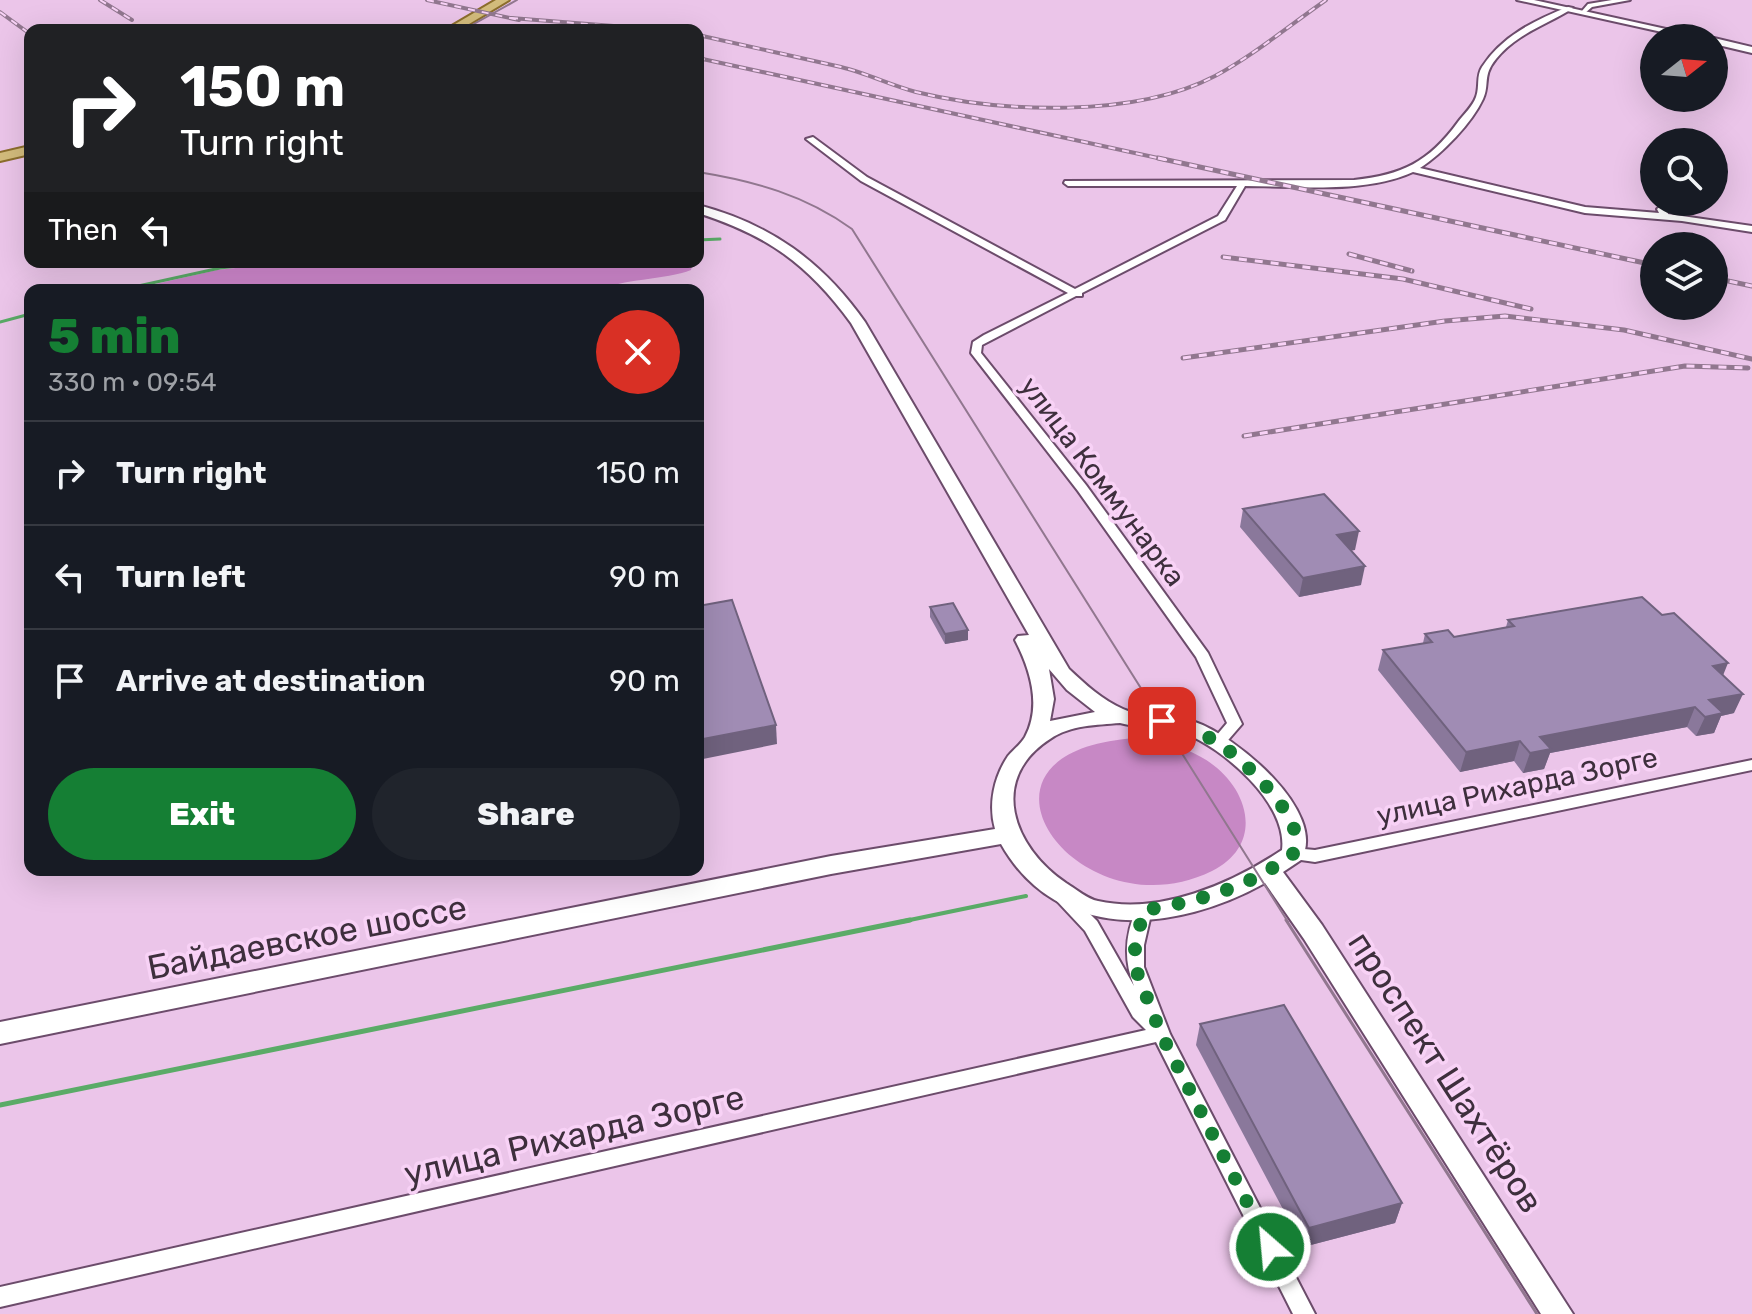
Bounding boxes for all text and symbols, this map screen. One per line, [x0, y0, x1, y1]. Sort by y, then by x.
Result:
north arrow [1640, 24, 1728, 112]
map controls [1640, 24, 1728, 320]
text: 150 m [180, 54, 345, 120]
icon: right [48, 56, 152, 160]
text: Turn right [180, 121, 344, 164]
button: search [1640, 128, 1728, 216]
icon: left [134, 208, 178, 252]
text: Then [48, 212, 118, 248]
button: layers [1640, 232, 1728, 320]
text: 5 min [48, 308, 180, 365]
button: close [596, 310, 680, 394]
text: 330 m · 09:54 [48, 367, 217, 398]
street label: улица Коммунарка [1013, 370, 1192, 593]
icon: right [48, 451, 92, 495]
text: Turn right [116, 455, 267, 491]
text: 150 m [596, 455, 680, 491]
icon: left [48, 555, 92, 599]
text: Turn left [116, 559, 246, 595]
text: 90 m [609, 559, 680, 595]
icon: arrive [48, 659, 92, 703]
text: Arrive at destination [116, 663, 426, 699]
text: 90 m [609, 663, 680, 699]
pin [1128, 687, 1196, 755]
icon: arrive [1140, 699, 1184, 743]
street label: улица Рихарда Зорге [1374, 741, 1661, 832]
button: Exit [48, 768, 356, 860]
button: Share [372, 768, 680, 860]
street label: Байдаевское шоссе [144, 886, 470, 989]
street label: проспект Шахтёров [1339, 924, 1552, 1220]
street label: улица Рихарда Зорге [400, 1076, 748, 1195]
position arrow [1228, 1205, 1312, 1289]

